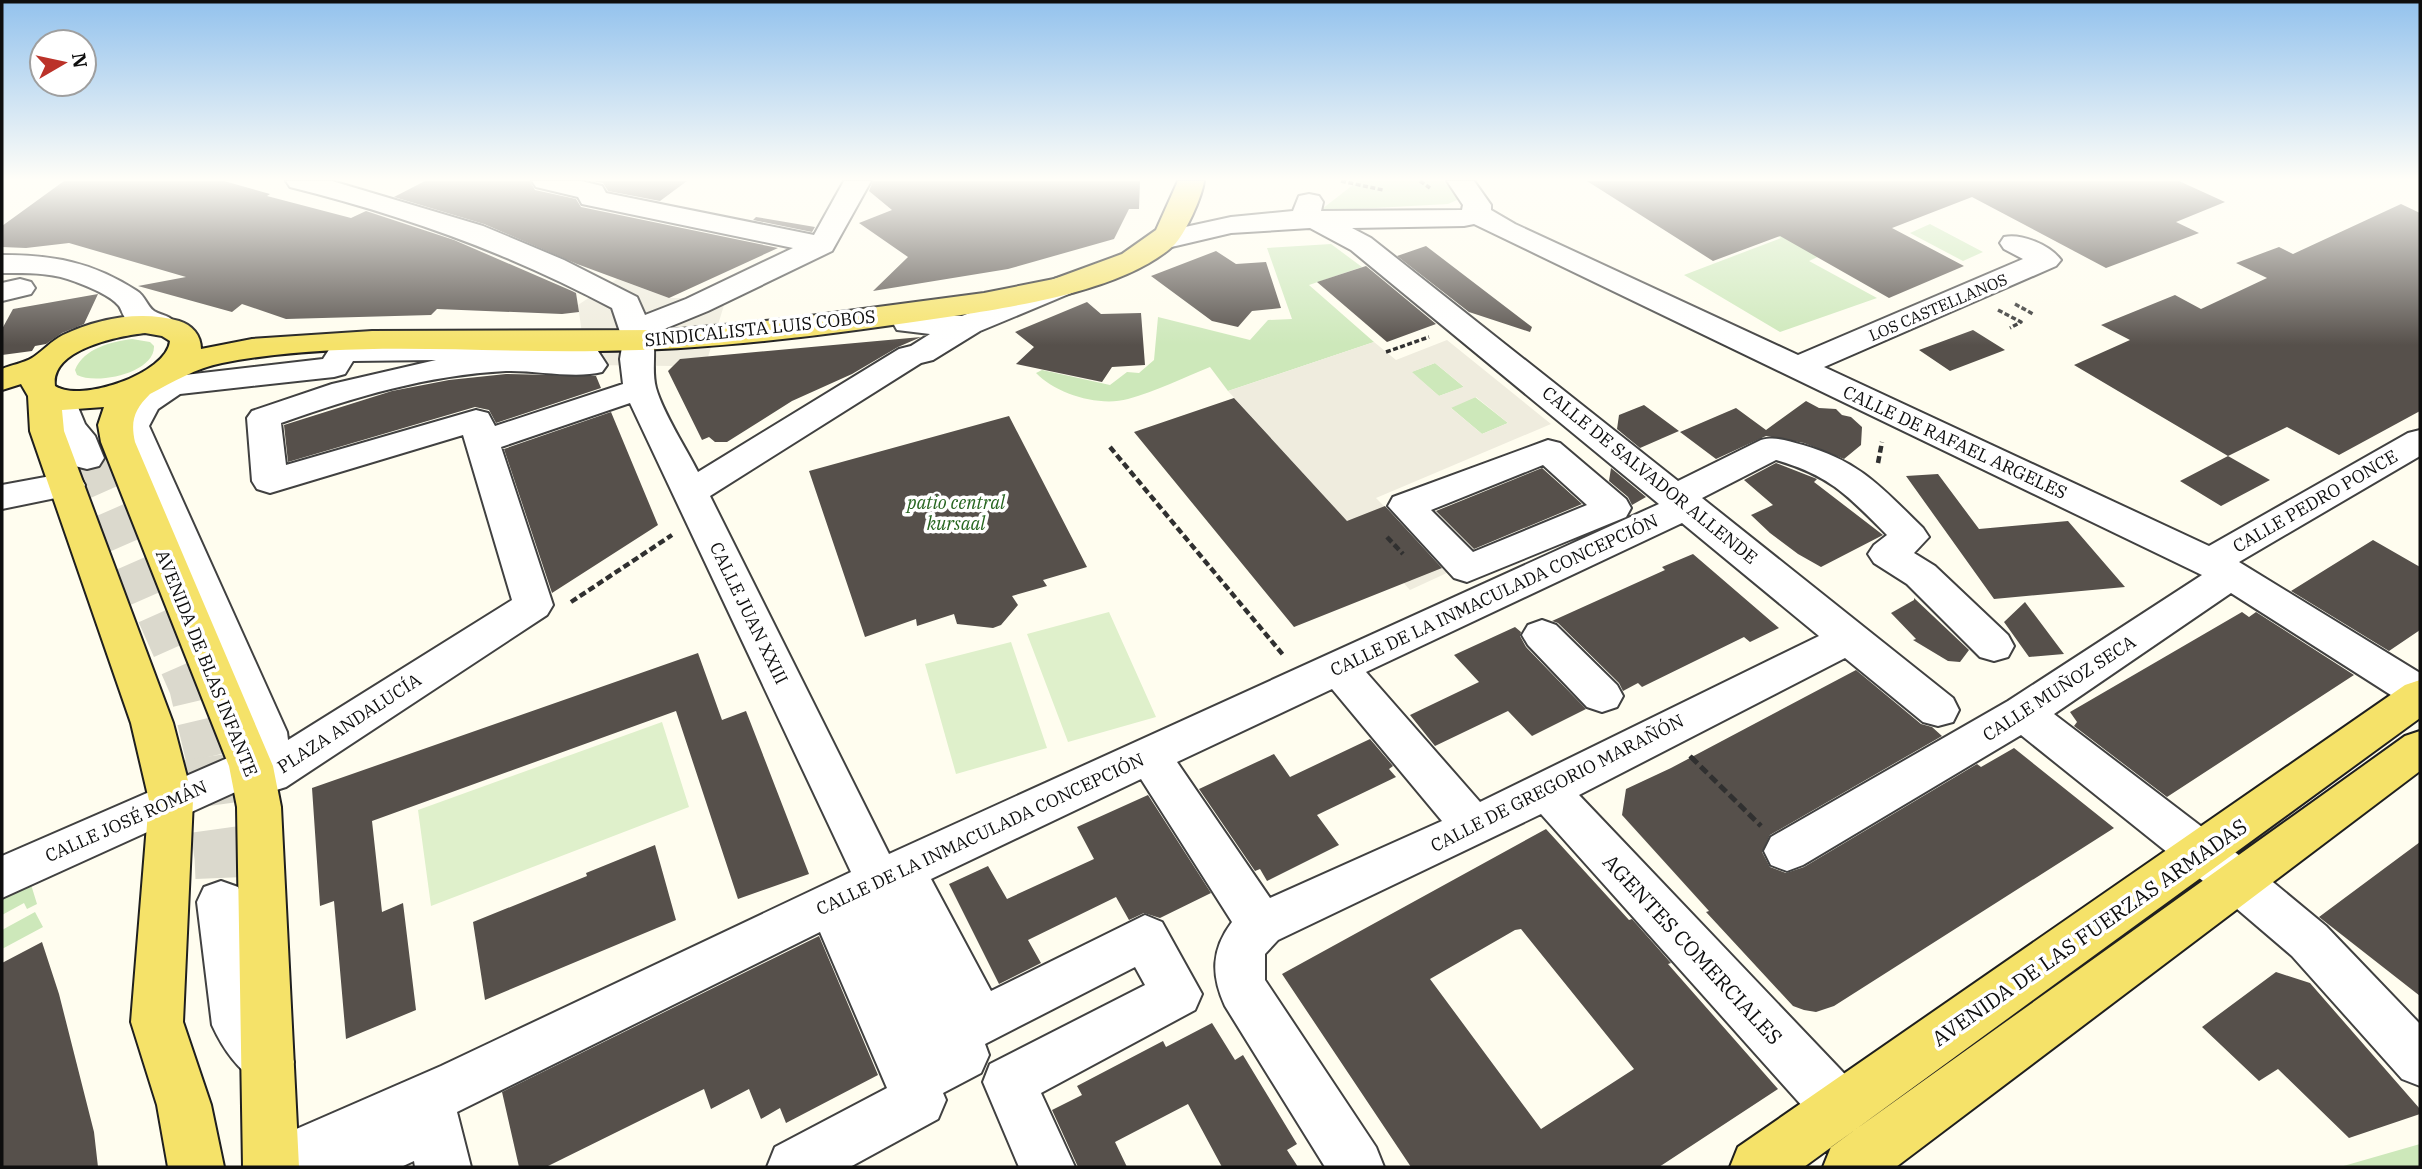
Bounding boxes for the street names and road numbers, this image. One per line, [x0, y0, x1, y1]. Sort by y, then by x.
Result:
street label: LOS CASTELLANOS [1866, 269, 2010, 345]
street label: SINDICALISTA LUIS COBOS [643, 304, 877, 352]
street label: CALLE DE RAFAEL ARGELES [1839, 380, 2071, 504]
street label: CALLE DE SALVADOR ALLENDE [1538, 381, 1762, 569]
street label: CALLE PEDRO PONCE [2228, 444, 2402, 558]
street label: CALLE DE LA INMACULADA CONCEPCIÓN [1326, 509, 1662, 681]
street label: CALLE JUAN XXIII [705, 538, 793, 688]
street label: AVENIDA DE BLAS INFANTE [151, 546, 263, 780]
street label: CALLE MUÑOZ SECA [1978, 630, 2140, 746]
street label: PLAZA ANDALUCÍA [273, 668, 426, 778]
street label: CALLE DE GREGORIO MARAÑÓN [1427, 709, 1687, 857]
street label: CALLE DE LA INMACULADA CONCEPCIÓN [812, 748, 1148, 920]
street label: CALLE JOSÉ ROMÁN [41, 775, 211, 867]
street label: AVENIDA DE LAS FUERZAS ARMADAS [1926, 812, 2252, 1052]
street label: AGENTES COMERCIALES [1597, 848, 1789, 1050]

